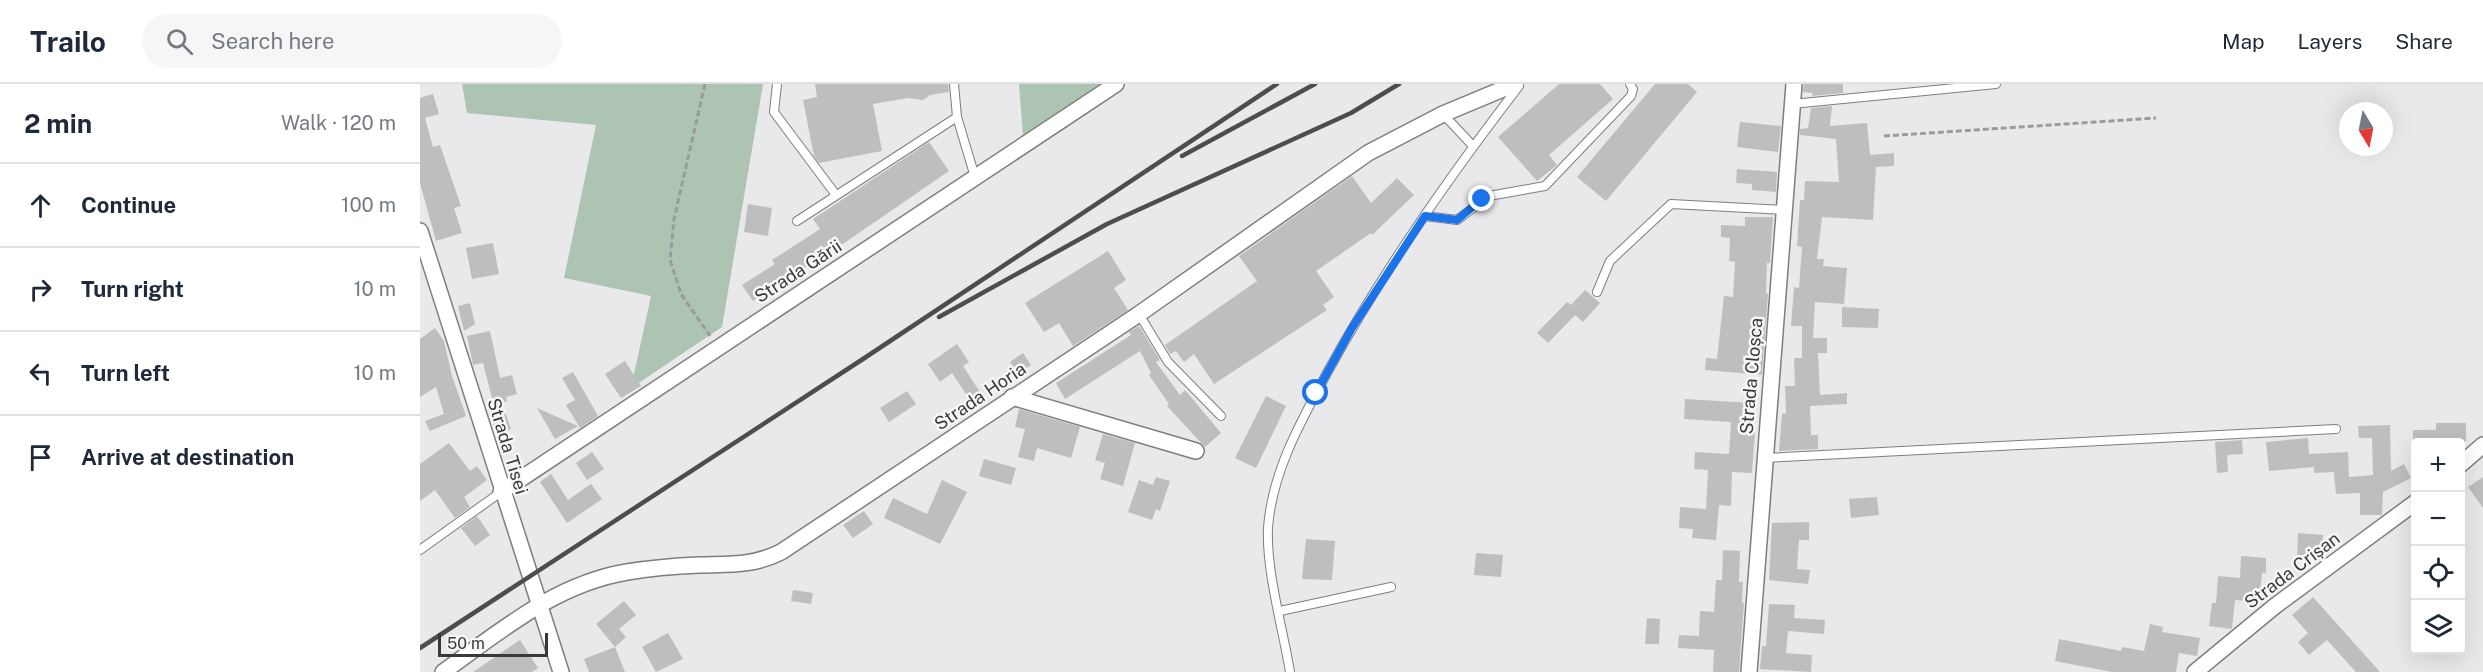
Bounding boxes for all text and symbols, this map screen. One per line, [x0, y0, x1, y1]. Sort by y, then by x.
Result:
search box [142, 14, 562, 68]
text: Trailo [30, 25, 106, 58]
icon: search [163, 25, 196, 58]
text: Search here [211, 28, 334, 54]
text: Map [2222, 29, 2265, 54]
text: Layers [2298, 29, 2362, 54]
text: Share [2395, 29, 2453, 54]
north arrow [2339, 102, 2393, 156]
text: 2 min [24, 108, 92, 139]
text: Walk · 120 m [281, 111, 396, 135]
route end [1468, 185, 1494, 211]
icon: ahead [24, 189, 57, 222]
text: Continue [81, 192, 176, 218]
text: 100 m [341, 193, 396, 217]
street label: Strada Gării [750, 235, 846, 307]
icon: right [24, 273, 57, 306]
text: Turn right [81, 276, 184, 302]
text: 10 m [353, 277, 396, 301]
street label: Strada Cloșca [1735, 317, 1767, 435]
icon: left [24, 357, 57, 390]
street label: Strada Horia [930, 358, 1030, 434]
text: Turn left [81, 360, 170, 386]
text: 10 m [353, 361, 396, 385]
route start [1302, 379, 1328, 405]
street label: Strada Tisei [483, 395, 533, 497]
map controls [2411, 438, 2465, 654]
button: + [2411, 438, 2465, 492]
icon: arrive [24, 441, 57, 474]
text: Arrive at destination [81, 444, 294, 470]
button: − [2411, 492, 2465, 546]
street label: Strada Crișan [2240, 527, 2344, 613]
button: locate [2411, 546, 2465, 600]
button: layers [2411, 600, 2465, 654]
scale bar [438, 630, 548, 658]
text: 50 m [447, 634, 485, 653]

